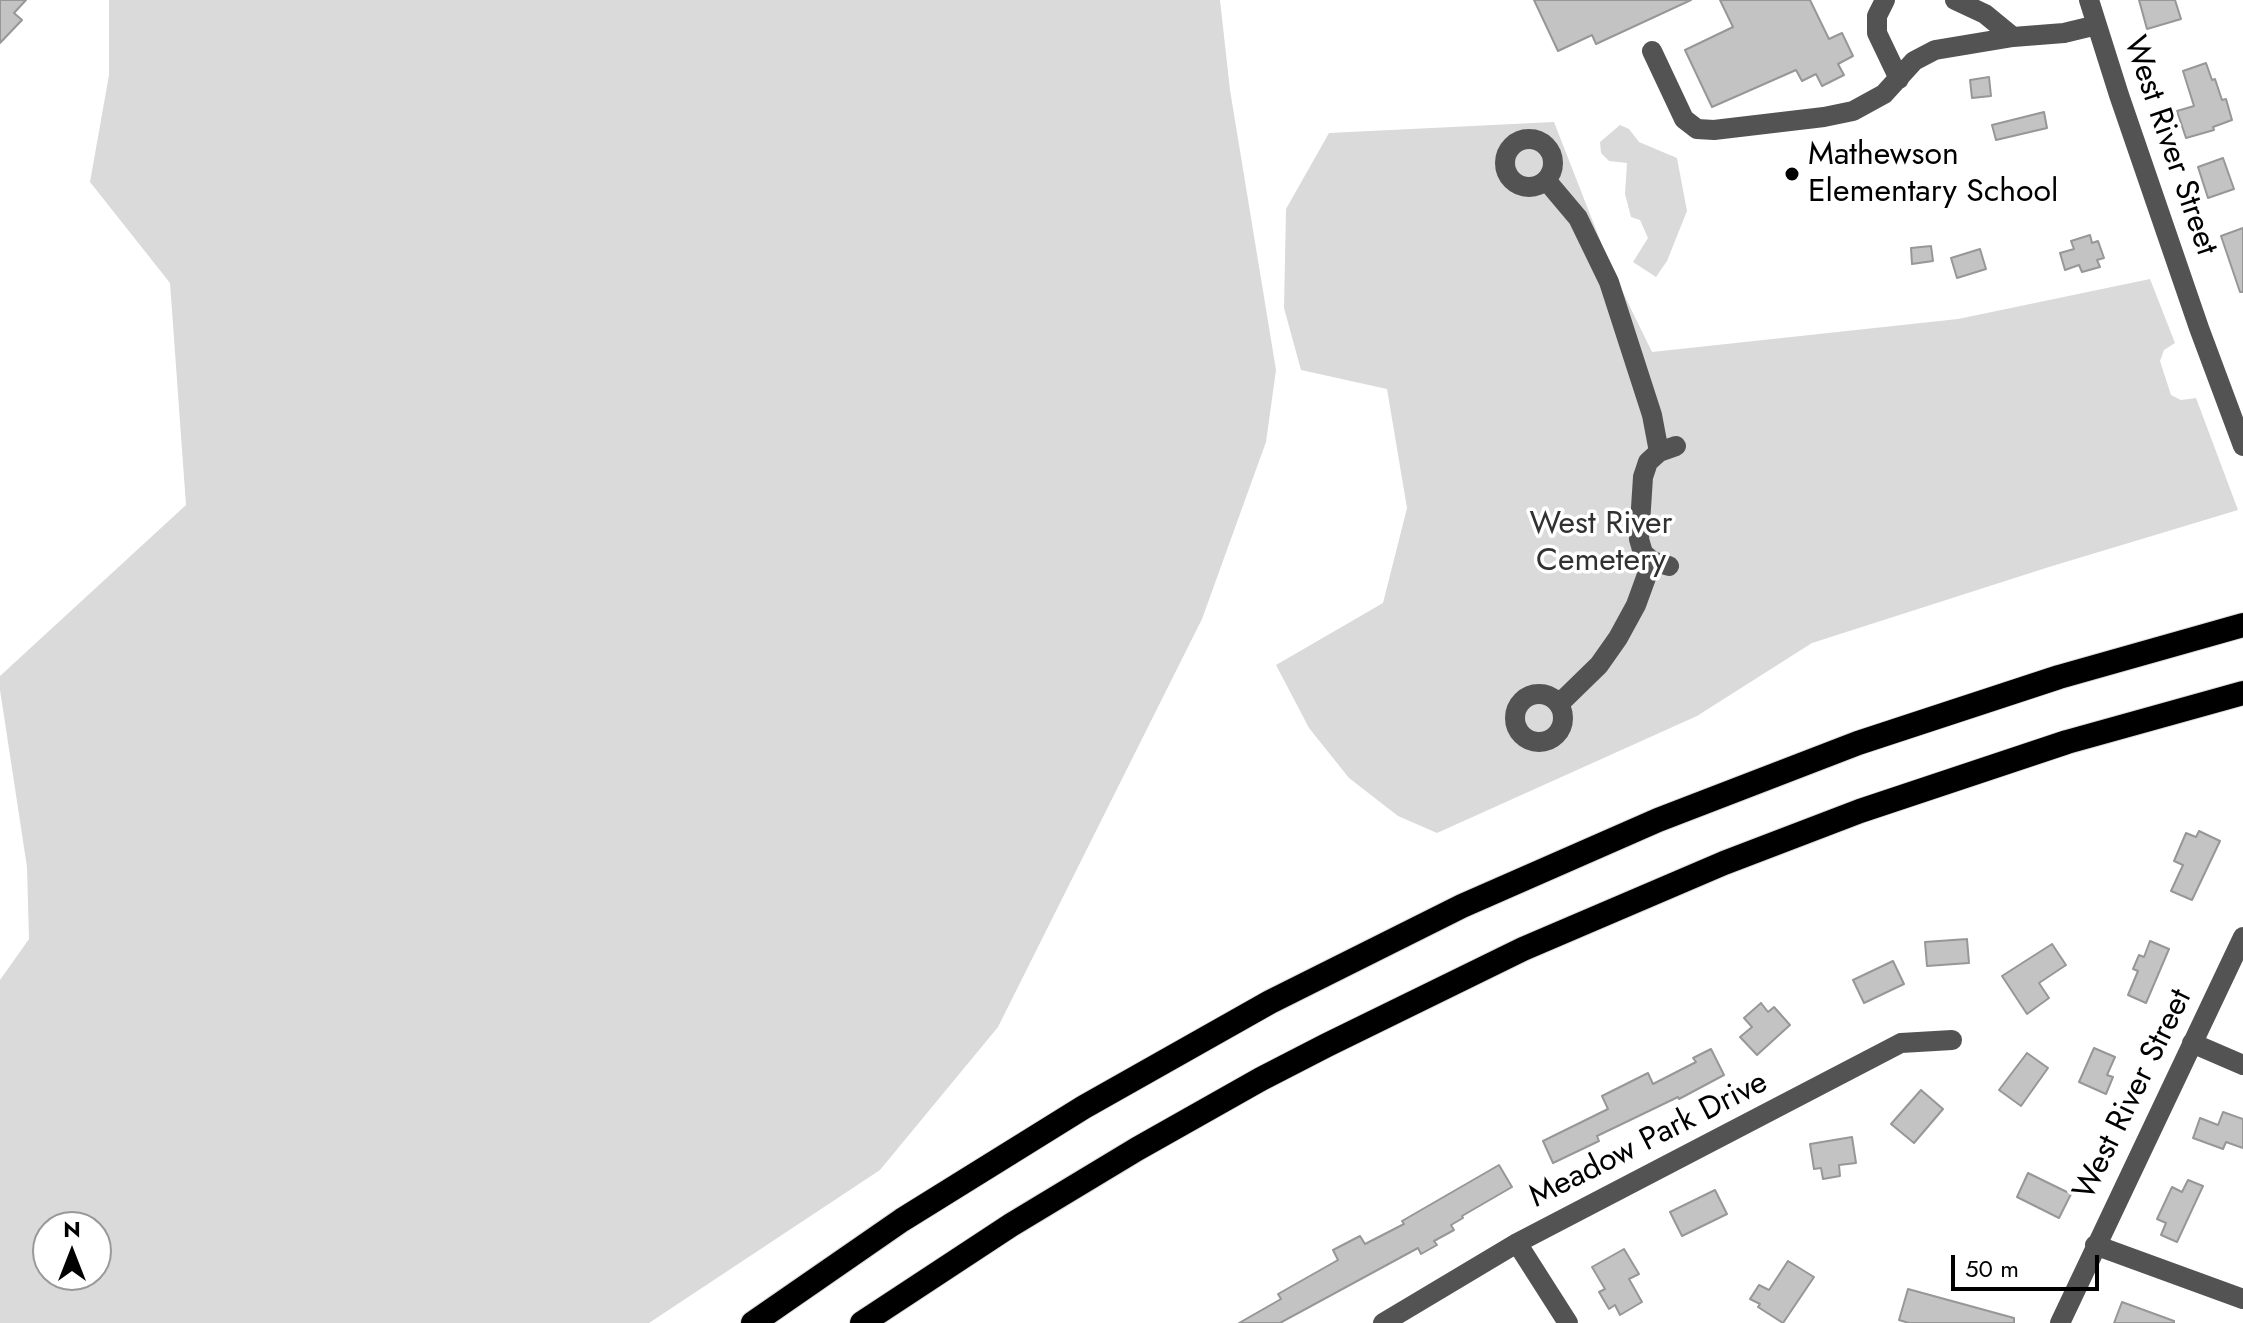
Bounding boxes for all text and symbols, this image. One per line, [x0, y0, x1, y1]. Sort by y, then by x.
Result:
street label: West River Street [2114, 31, 2224, 261]
place label: Mathewson Elementary School [1808, 137, 2058, 212]
marker: Mathewson Elementary School [1783, 165, 1801, 183]
park label: West River Cemetery [1529, 506, 1673, 581]
street label: West River Street [2067, 984, 2201, 1206]
street label: Meadow Park Drive [1523, 1064, 1775, 1218]
north arrow [32, 1211, 112, 1291]
text: N [63, 1213, 81, 1245]
scale bar [1955, 1239, 2103, 1289]
text: 50 m [1965, 1251, 2019, 1286]

